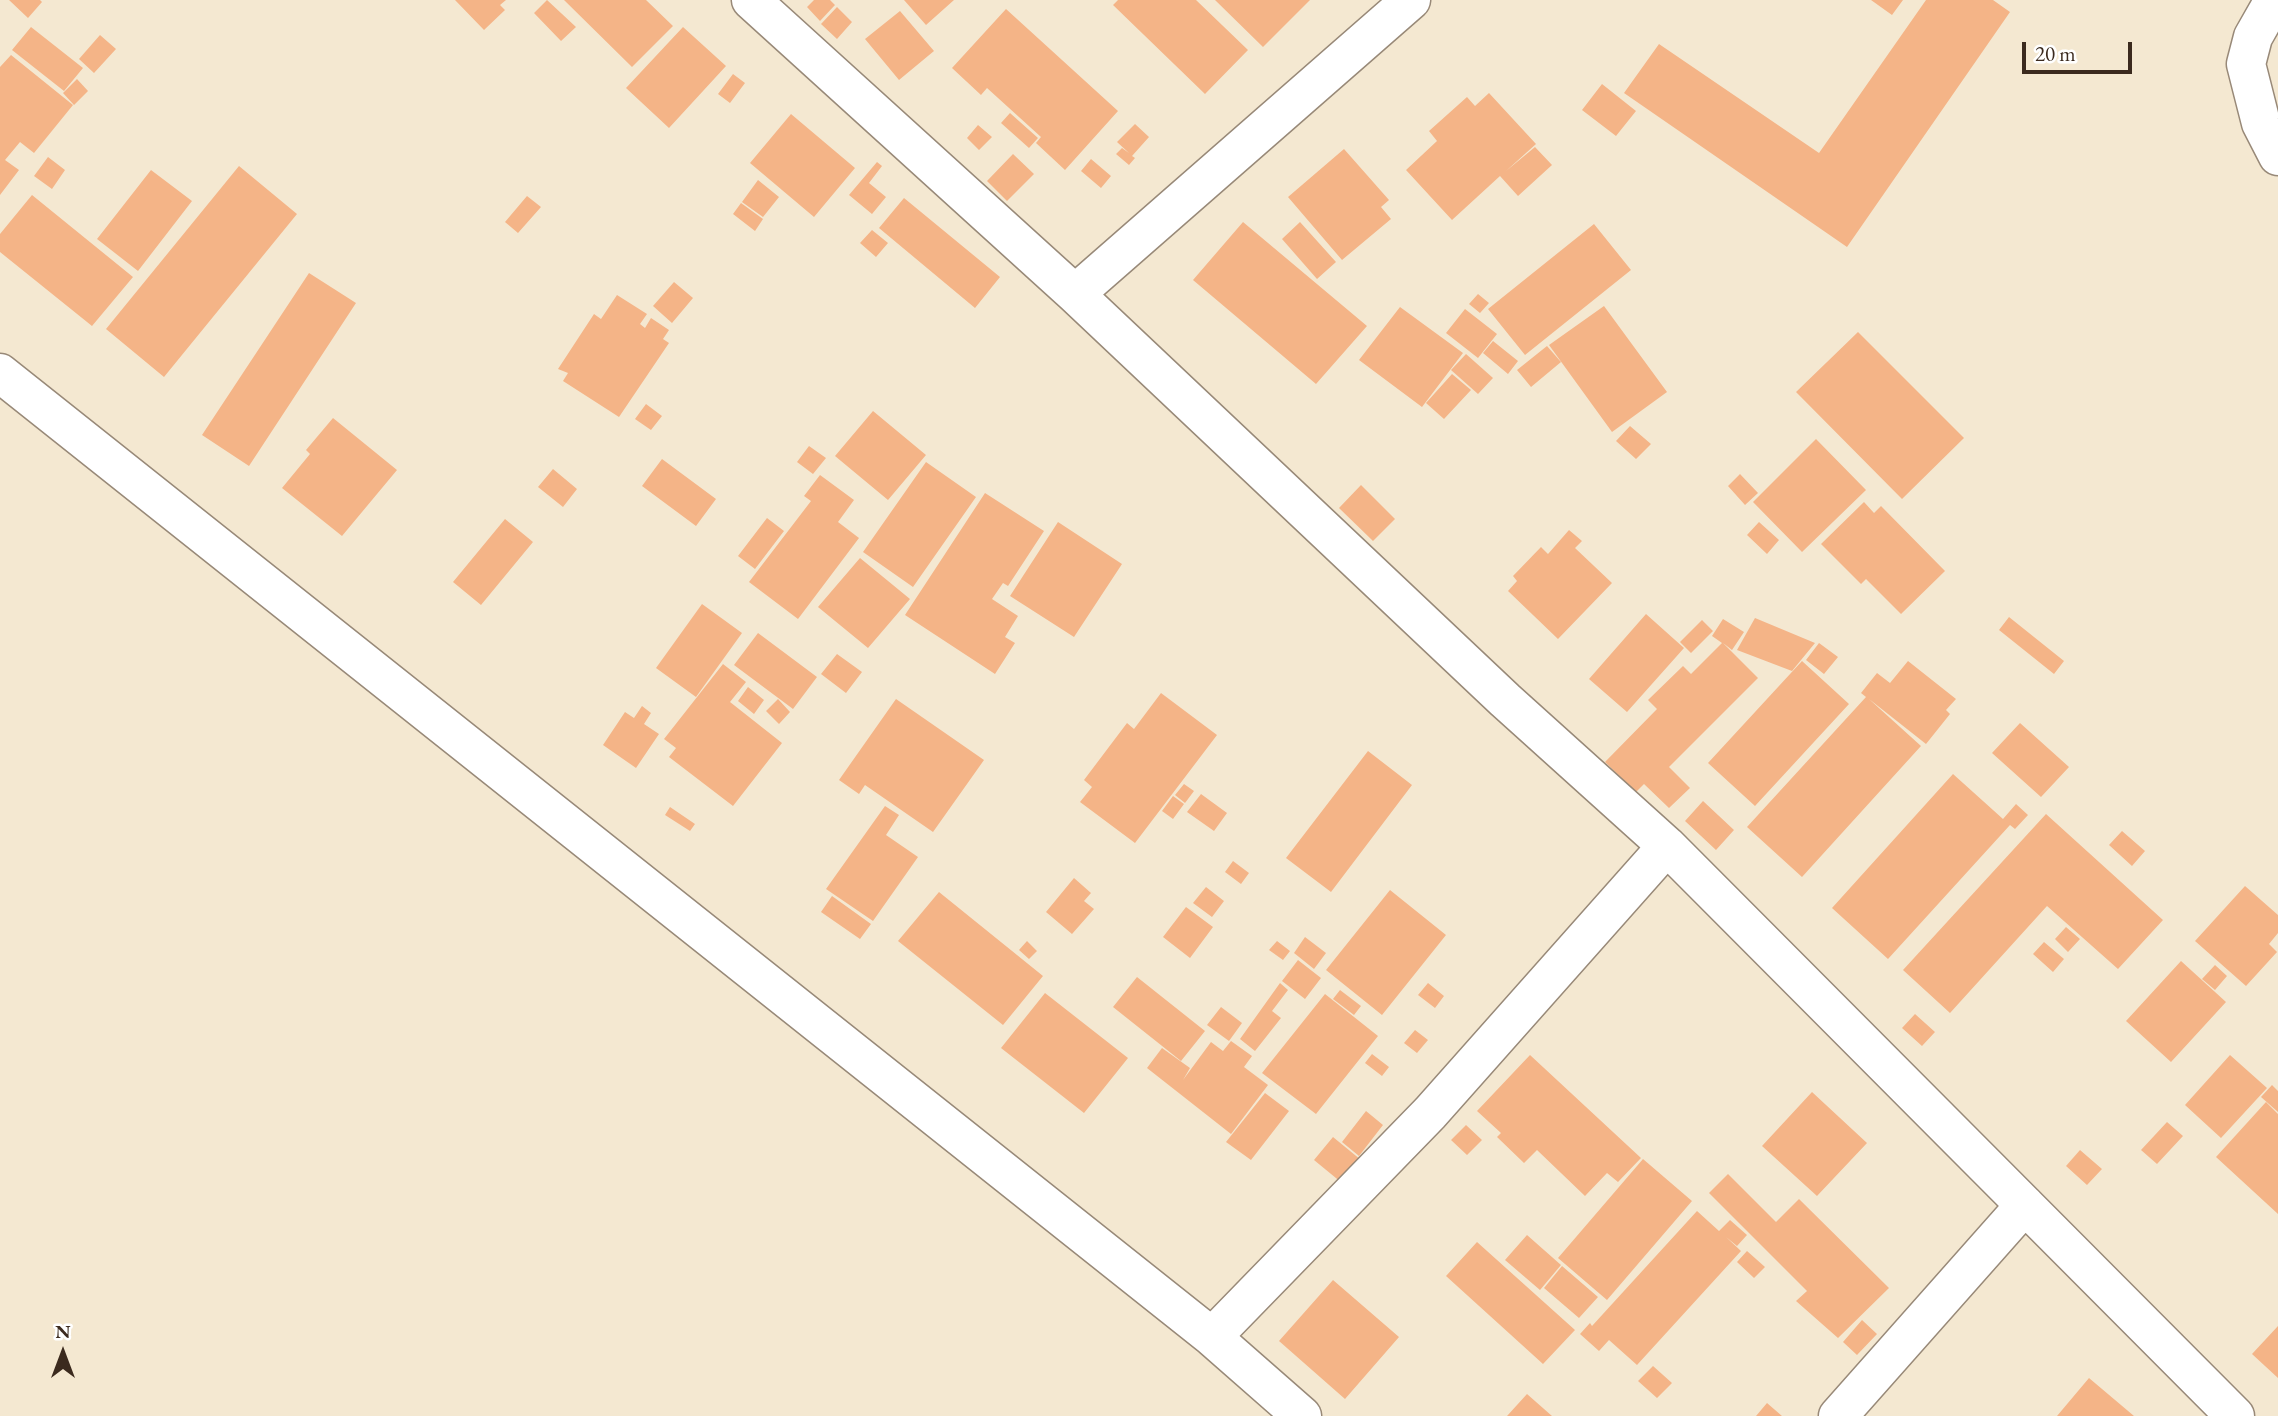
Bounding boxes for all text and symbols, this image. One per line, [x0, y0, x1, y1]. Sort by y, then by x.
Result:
scale bar [2026, 28, 2136, 72]
text: 20 m [2035, 40, 2076, 67]
north arrow [28, 1318, 98, 1388]
text: N [55, 1319, 71, 1344]

